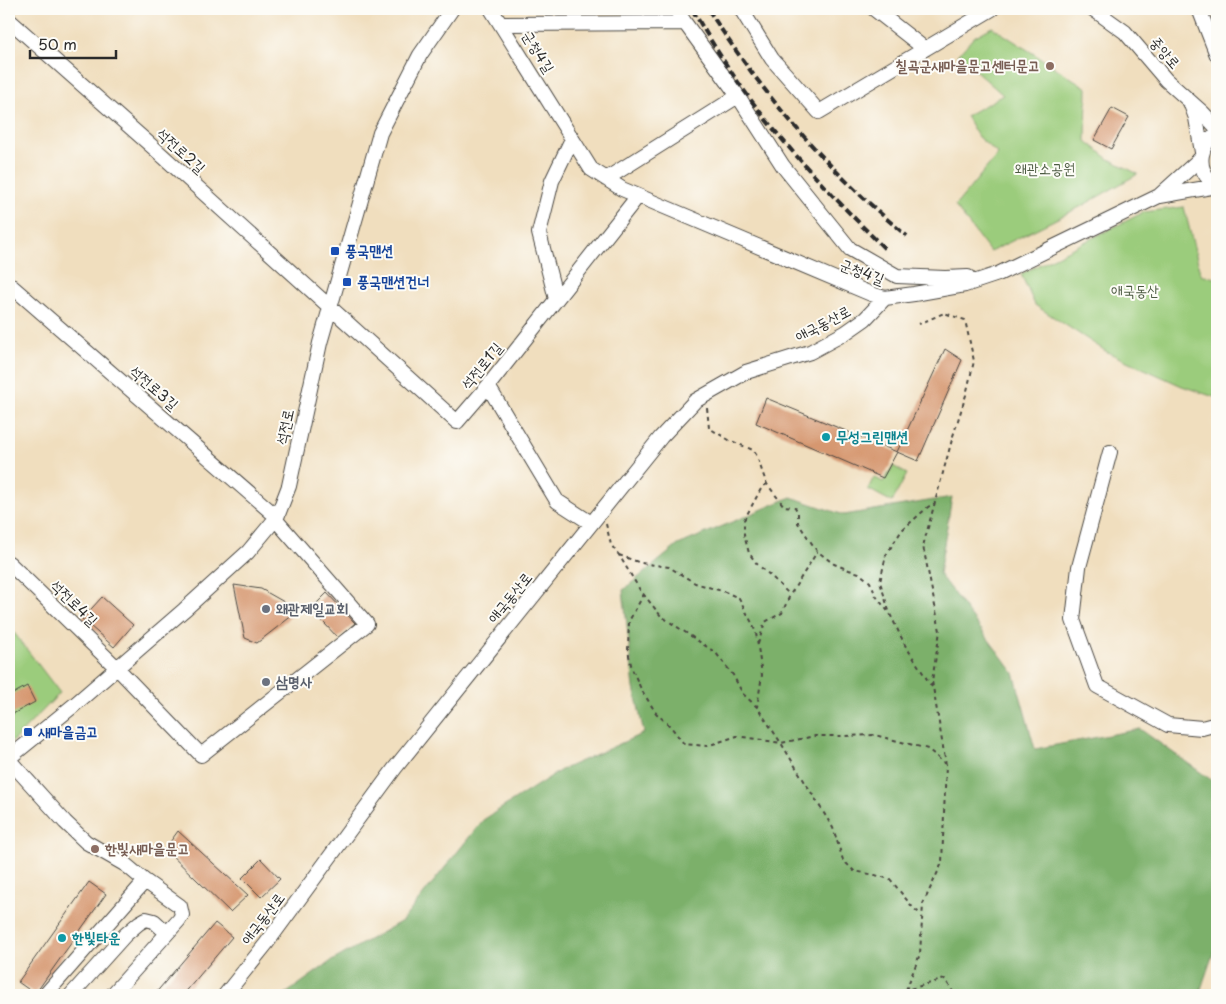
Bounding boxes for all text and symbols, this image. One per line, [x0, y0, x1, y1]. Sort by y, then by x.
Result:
street label: 군청4길 [517, 26, 561, 77]
scale bar [30, 28, 116, 60]
street label: 중앙로 [1146, 31, 1187, 73]
text: 50 m [38, 32, 77, 55]
place label: 칠곡군새마을문고센터문고 [895, 53, 1040, 76]
marker: 칠곡군새마을문고센터문고 [1044, 60, 1056, 72]
street label: 석전로2길 [152, 122, 212, 178]
park label: 왜관소공원 [1015, 156, 1075, 179]
place label: 풍국맨션 [345, 238, 393, 261]
marker: 풍국맨션 [329, 245, 341, 257]
street label: 군청4길 [837, 252, 888, 290]
place label: 풍국맨션건너 [357, 269, 429, 292]
marker: 풍국맨션건너 [341, 276, 353, 288]
park label: 애국동산 [1111, 278, 1159, 301]
street label: 애국동산로 [790, 298, 854, 347]
street label: 석전로1길 [455, 336, 507, 394]
street label: 석전로3길 [125, 359, 184, 415]
street label: 석전로 [269, 407, 299, 447]
place label: 무성그린맨션 [836, 424, 908, 447]
marker: 무성그린맨션 [820, 431, 832, 443]
street label: 애국동산로 [481, 566, 537, 628]
street label: 석전로4길 [46, 573, 104, 630]
place label: 왜관제일교회 [276, 596, 348, 619]
marker: 왜관제일교회 [260, 603, 272, 615]
place label: 삼명사 [275, 669, 312, 692]
marker: 삼명사 [260, 676, 272, 688]
place label: 새마을금고 [37, 719, 98, 742]
marker: 새마을금고 [22, 726, 34, 738]
place label: 한빛새마을문고 [104, 836, 190, 859]
marker: 한빛새마을문고 [89, 843, 101, 855]
street label: 애국동산로 [234, 887, 289, 949]
place label: 한빛타운 [71, 925, 120, 948]
marker: 한빛타운 [56, 932, 68, 944]

